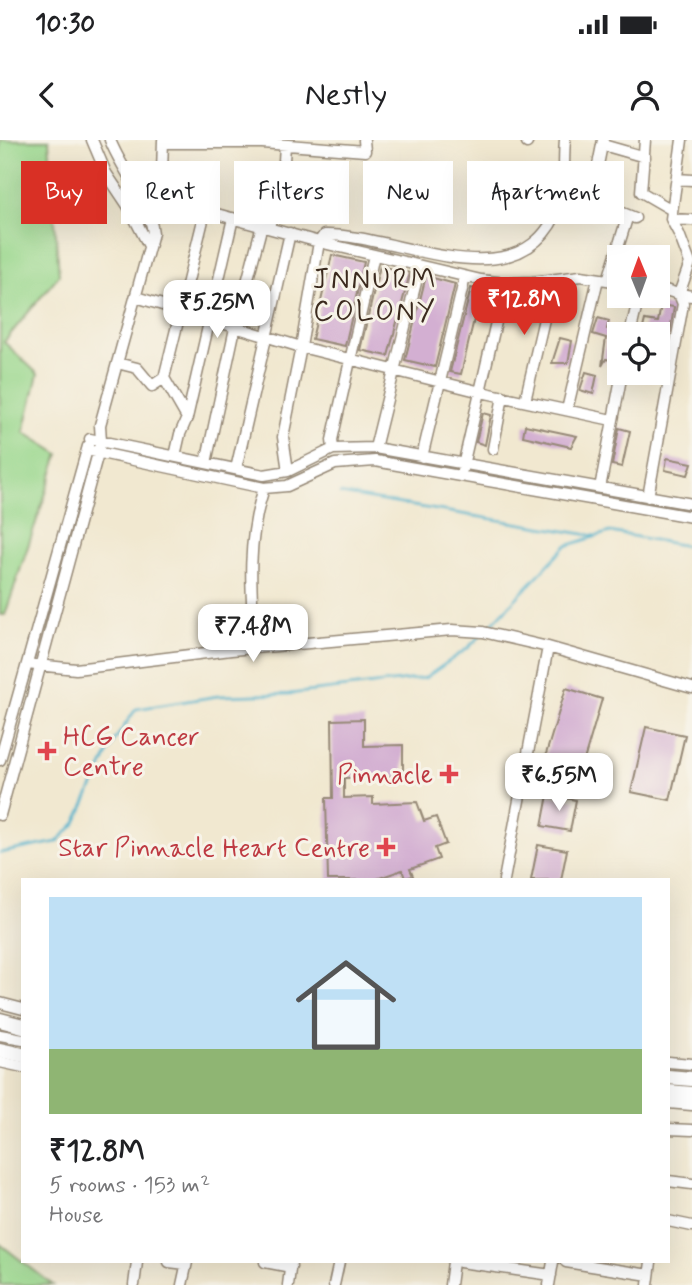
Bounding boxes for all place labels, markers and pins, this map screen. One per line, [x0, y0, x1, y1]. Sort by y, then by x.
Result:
pin: ₹12.8M [467, 278, 581, 337]
pin: ₹5.25M [160, 280, 274, 340]
pin: ₹7.48M [196, 604, 310, 664]
place label: HCG Cancer Centre [63, 721, 200, 785]
marker: HCG Cancer Centre [37, 741, 57, 761]
pin: ₹6.55M [502, 754, 616, 813]
place label: Pinnacle [337, 759, 433, 793]
marker: Pinnacle [439, 764, 459, 784]
place label: Star Pinnacle Heart Centre [58, 832, 370, 866]
marker: Star Pinnacle Heart Centre [376, 837, 396, 857]

